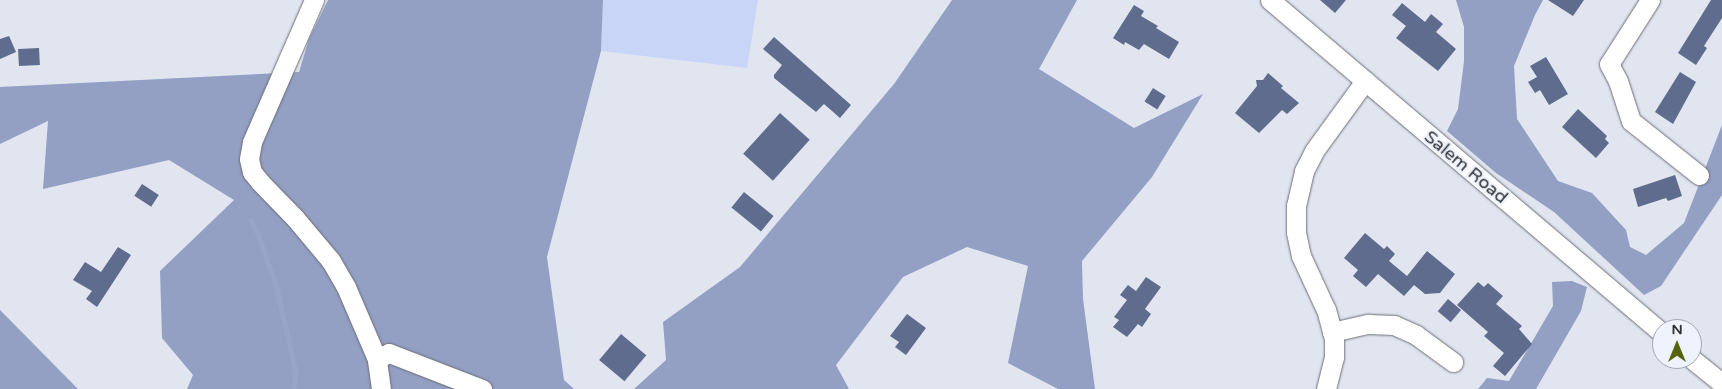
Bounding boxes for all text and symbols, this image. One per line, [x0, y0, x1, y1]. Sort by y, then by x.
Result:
street label: Salem Road [1420, 126, 1512, 208]
north arrow [1652, 319, 1702, 369]
text: N [1671, 321, 1683, 338]

